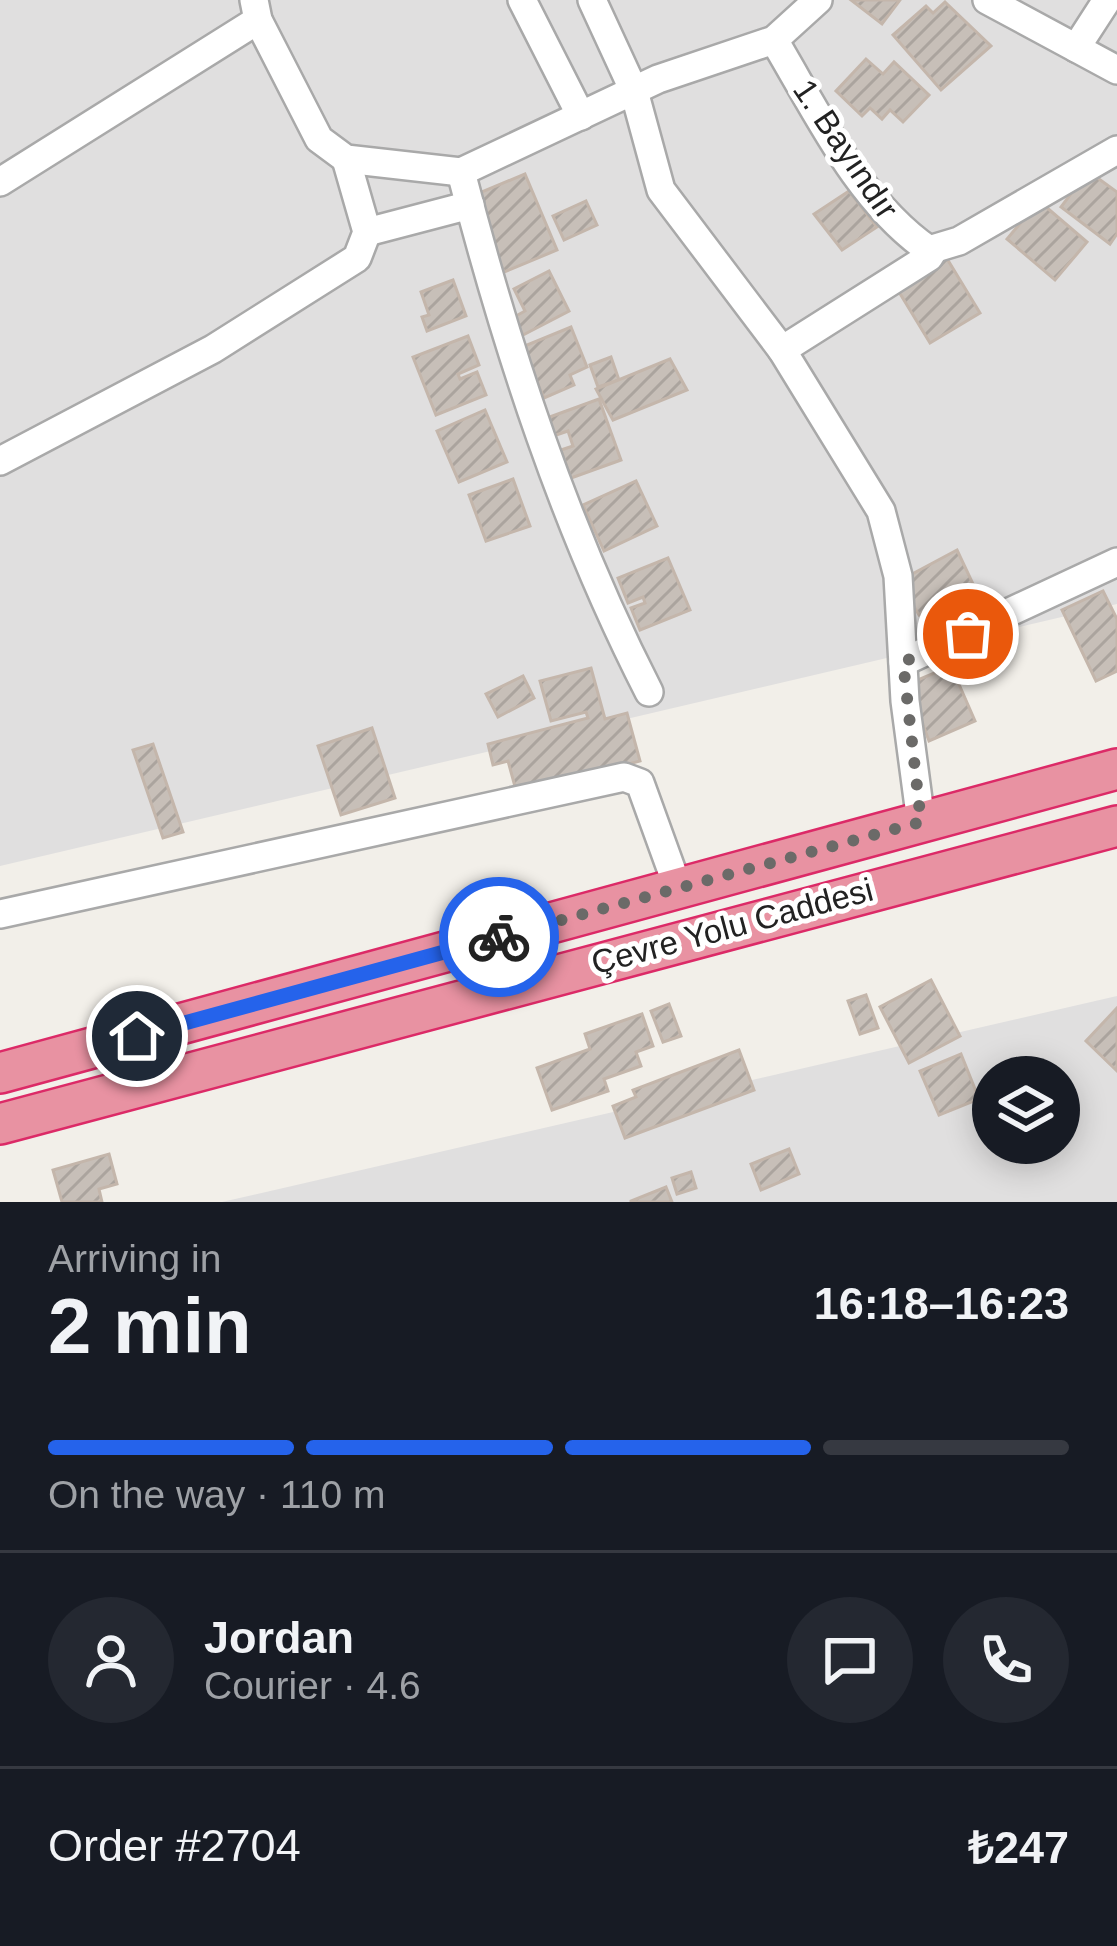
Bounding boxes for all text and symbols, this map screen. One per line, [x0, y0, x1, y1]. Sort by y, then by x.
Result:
street label: 1. Bayındır [786, 73, 906, 226]
pin [917, 583, 1019, 685]
icon: bag [935, 601, 1001, 667]
street label: Çevre Yolu Caddesi [587, 871, 877, 981]
courier [439, 877, 559, 997]
icon: bike [466, 904, 532, 970]
pin [86, 985, 188, 1087]
icon: home [104, 1003, 170, 1069]
map controls [972, 1056, 1080, 1164]
button: layers [972, 1056, 1080, 1164]
text: Arriving in [48, 1237, 221, 1280]
text: 16:18–16:23 [814, 1278, 1069, 1329]
text: 2 min [48, 1282, 252, 1370]
text: On the way · 110 m [48, 1473, 385, 1516]
button: person [48, 1597, 174, 1723]
button: chat [787, 1597, 913, 1723]
button: phone [943, 1597, 1069, 1723]
text: Jordan [204, 1612, 354, 1663]
text: Courier · 4.6 [204, 1664, 421, 1707]
text: Order #2704 [48, 1820, 301, 1871]
text: ₺247 [968, 1822, 1069, 1873]

